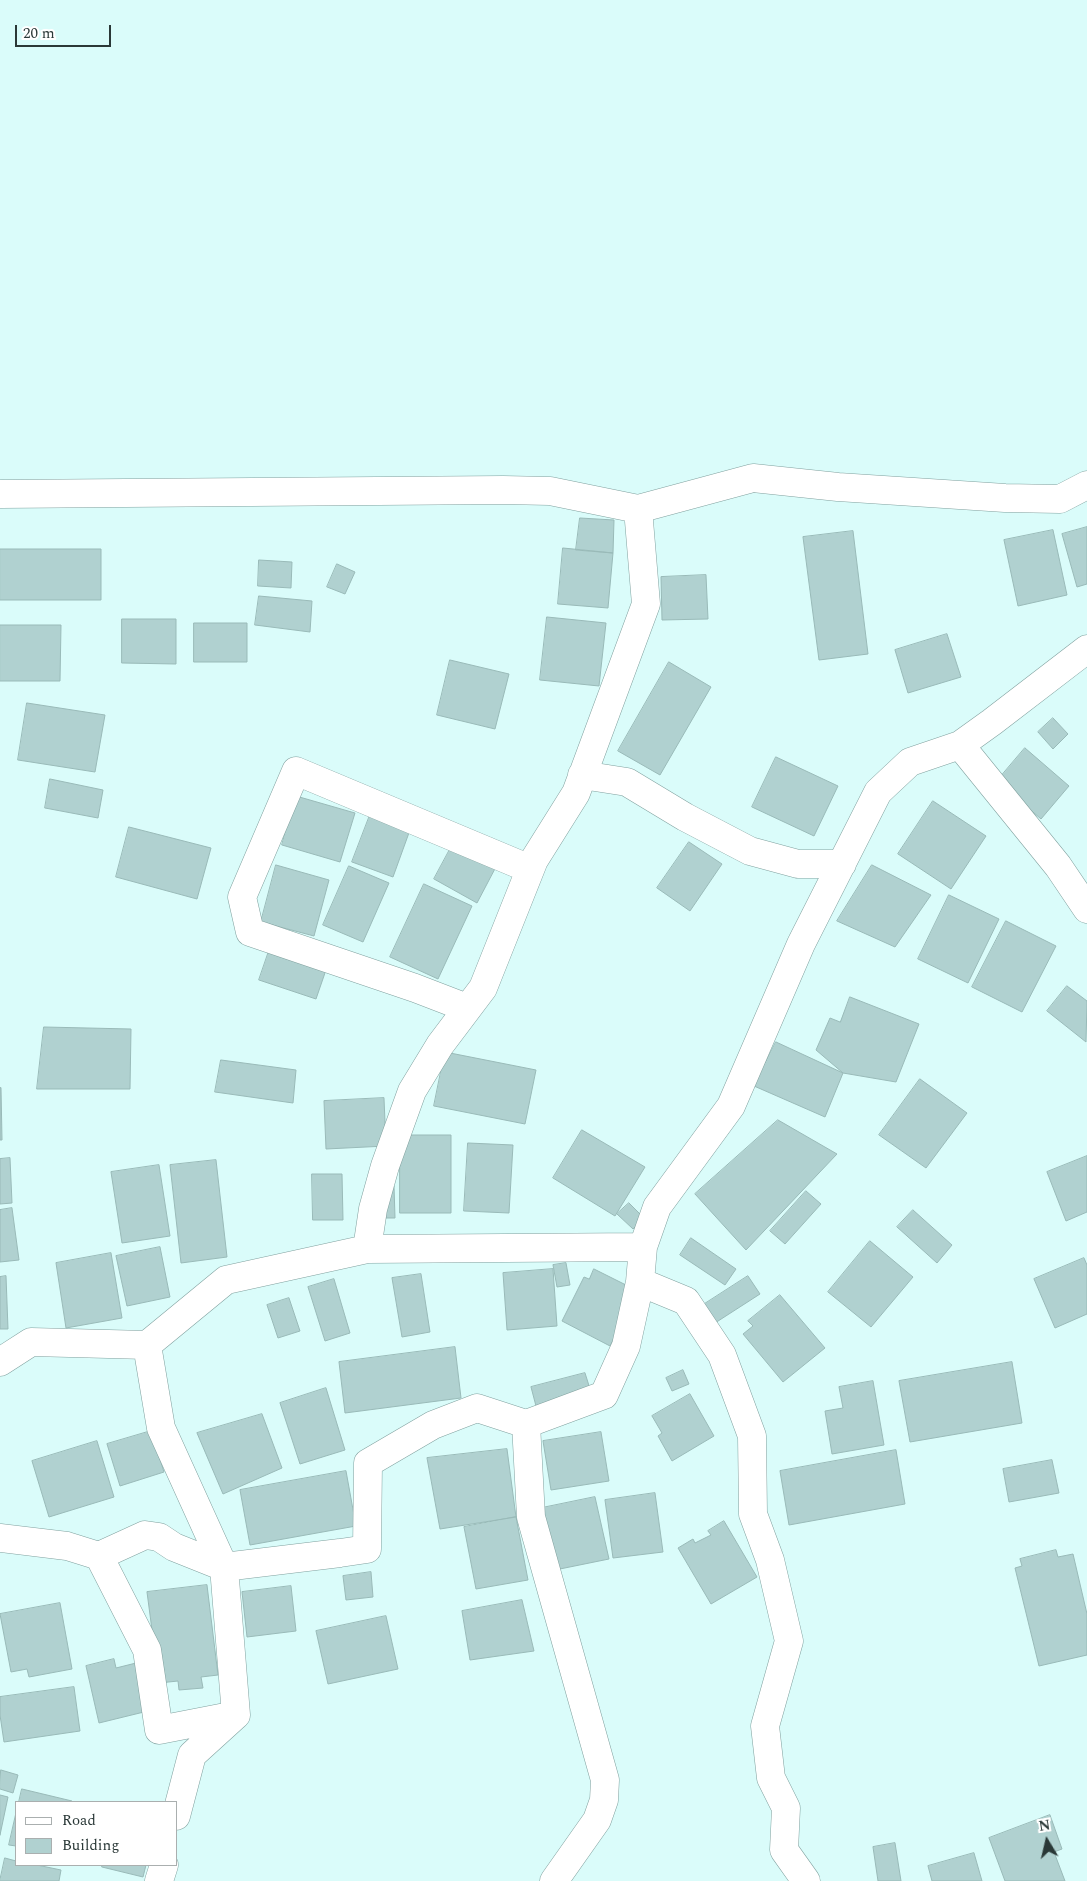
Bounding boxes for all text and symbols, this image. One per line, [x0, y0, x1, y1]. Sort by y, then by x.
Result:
scale bar [18, 15, 114, 47]
text: 20 m [23, 22, 55, 45]
legend [15, 1801, 178, 1866]
text: Road [62, 1809, 96, 1832]
text: N [1037, 1814, 1052, 1837]
north arrow [1022, 1816, 1072, 1866]
text: Building [62, 1834, 119, 1857]

